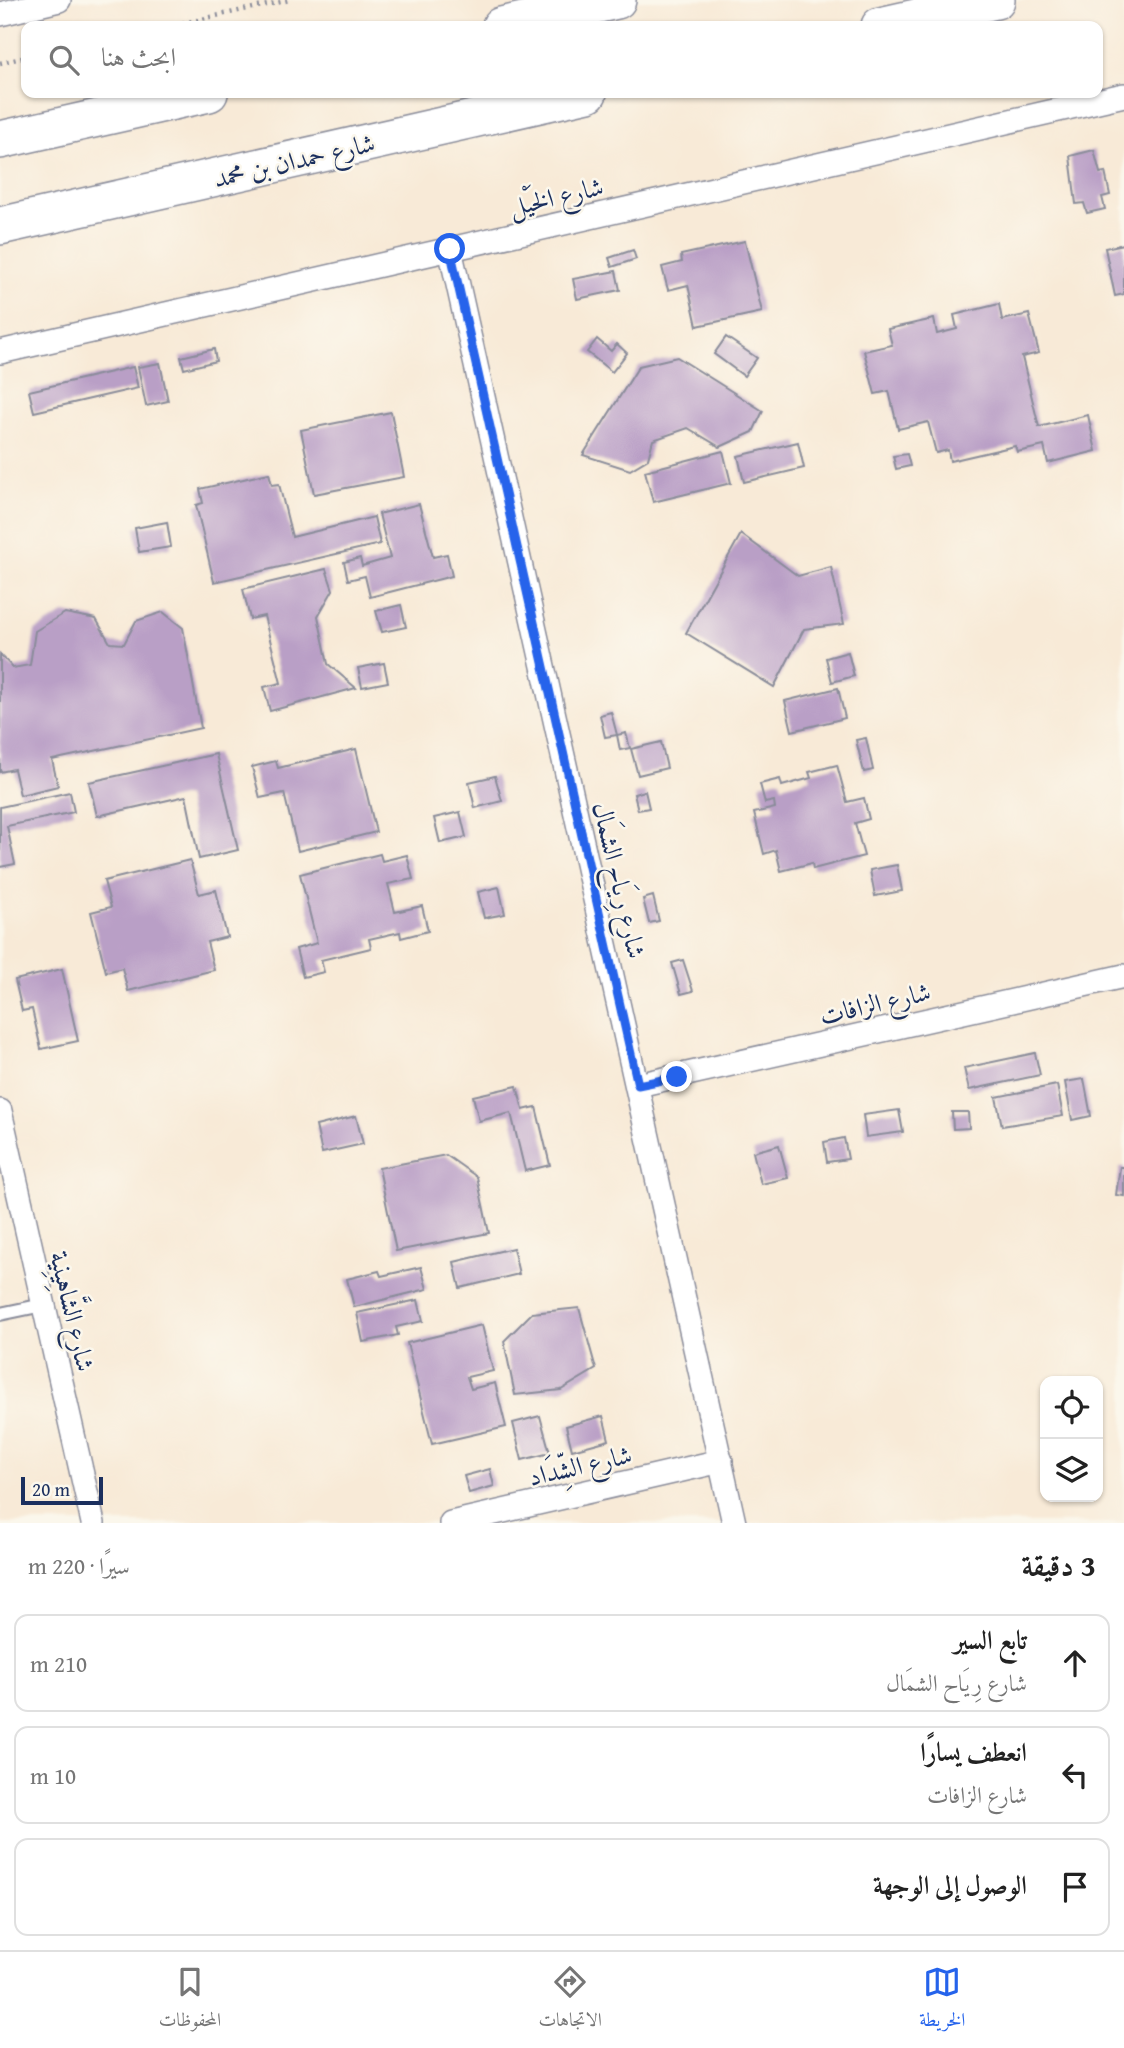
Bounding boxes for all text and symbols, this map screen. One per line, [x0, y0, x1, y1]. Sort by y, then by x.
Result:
search box [21, 21, 1103, 98]
text: ابحث هنا [101, 37, 176, 76]
icon: search [45, 41, 83, 79]
street label: شارع حمدان بن محمد [209, 122, 379, 200]
street label: شارع الخَيْل [505, 166, 608, 229]
route start [434, 233, 465, 264]
street label: شارع رِيَاح الشمَال [578, 798, 657, 963]
street label: شارع الزافات [816, 971, 935, 1038]
route end [661, 1061, 692, 1092]
street label: شارع الشَّاهِينِية [37, 1247, 107, 1376]
map controls [1040, 1376, 1103, 1502]
button: locate [1040, 1376, 1103, 1439]
street label: شارع الشِّدَاد [524, 1434, 636, 1499]
button: layers [1040, 1439, 1103, 1502]
scale bar [21, 1474, 103, 1506]
text: 20 m [32, 1475, 70, 1503]
text: 3 دقيقة [1021, 1543, 1096, 1587]
text: سيرًا · 220 m [28, 1549, 130, 1582]
text: تابع السير [953, 1620, 1027, 1659]
icon: ahead [1056, 1644, 1094, 1682]
text: 210 m [30, 1647, 87, 1680]
text: شارع رِيَاح الشمَال [886, 1666, 1027, 1699]
text: انعطف يسارًا [920, 1732, 1027, 1771]
icon: left [1056, 1756, 1094, 1794]
text: 10 m [30, 1759, 76, 1792]
text: شارع الزافات [927, 1778, 1027, 1811]
text: الوصول إلى الوجهة [873, 1865, 1027, 1904]
icon: arrive [1056, 1868, 1094, 1906]
tab: المحفوظات [159, 1963, 221, 2038]
tab: الاتجاهات [538, 1963, 602, 2038]
tab: الخريطة [919, 1963, 965, 2038]

